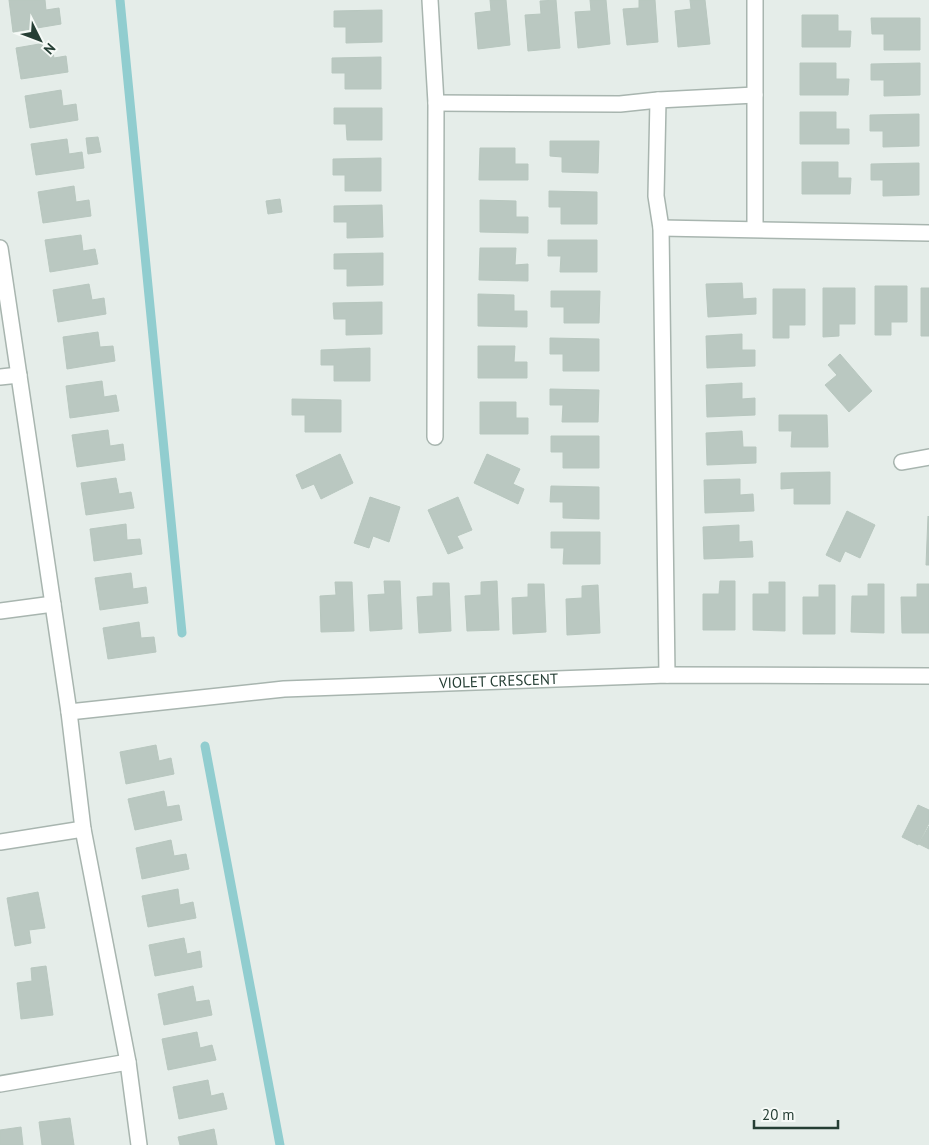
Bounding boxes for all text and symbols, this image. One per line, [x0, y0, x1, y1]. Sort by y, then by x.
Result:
north arrow [15, 15, 65, 65]
text: N [40, 39, 59, 58]
street label: VIOLET CRESCENT [438, 669, 559, 692]
scale bar [754, 1098, 838, 1130]
text: 20 m [762, 1105, 795, 1124]

